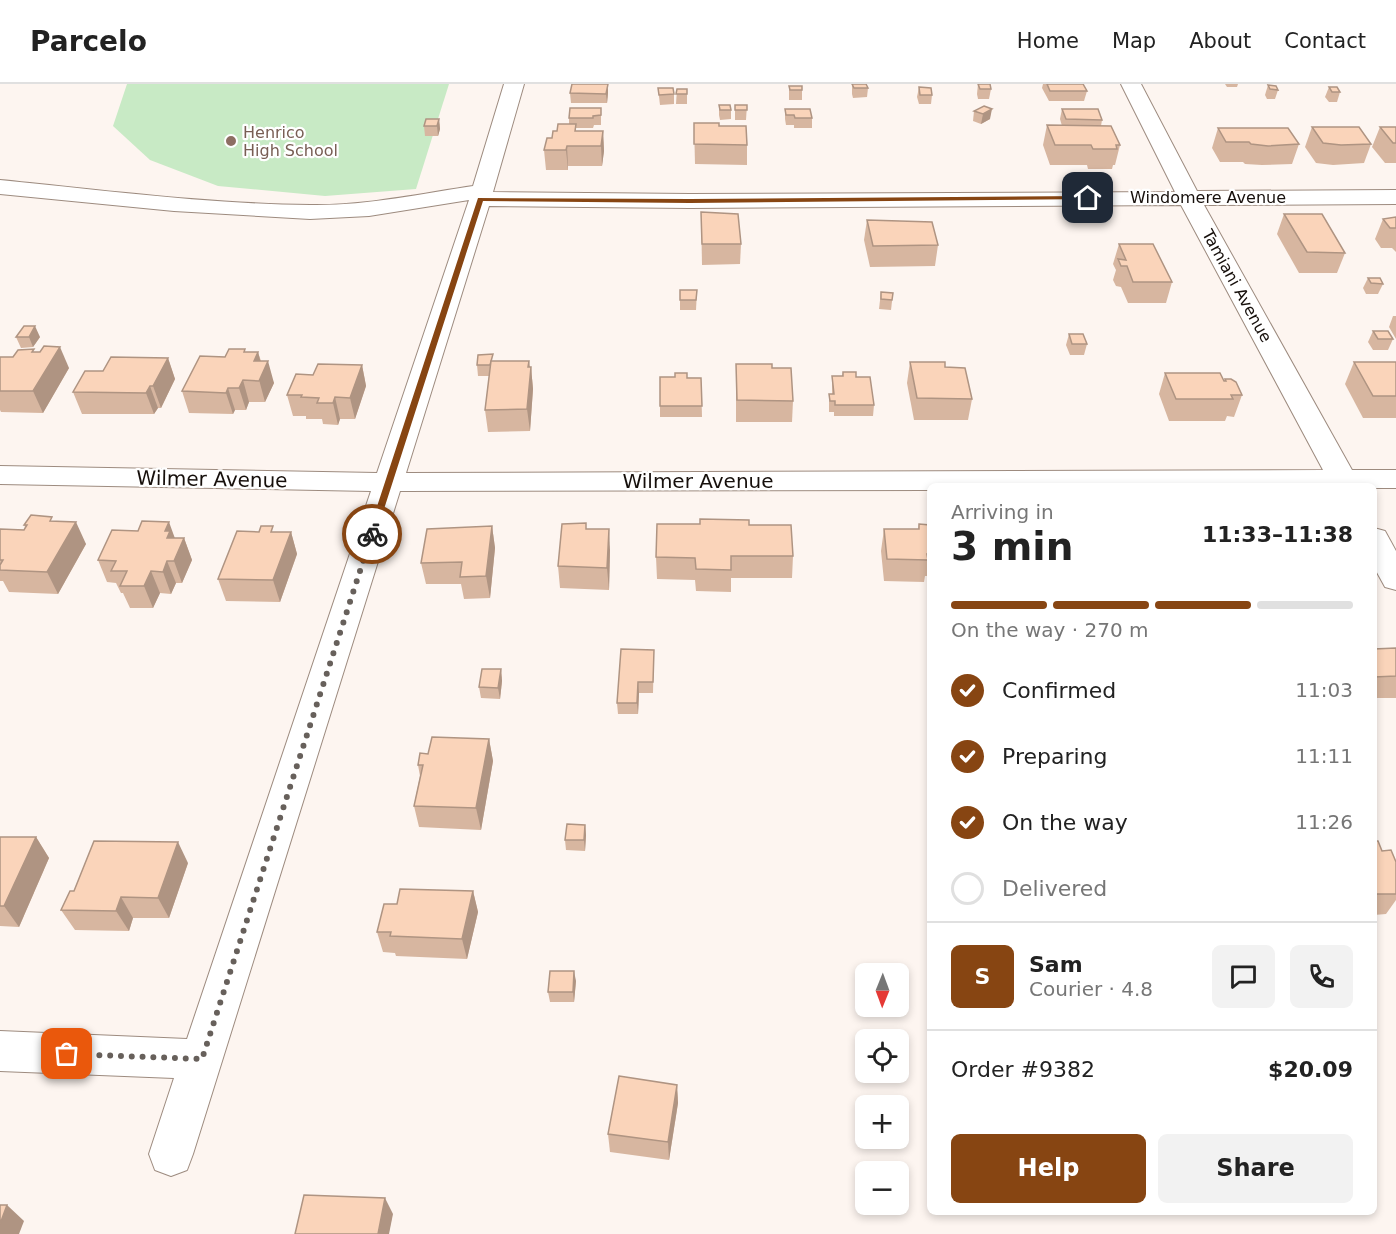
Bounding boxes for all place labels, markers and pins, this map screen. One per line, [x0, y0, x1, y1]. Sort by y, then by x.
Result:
place label: Henrico High School [243, 123, 338, 160]
marker: Henrico High School [224, 134, 238, 148]
pin [1062, 172, 1113, 223]
pin [41, 1028, 92, 1079]

